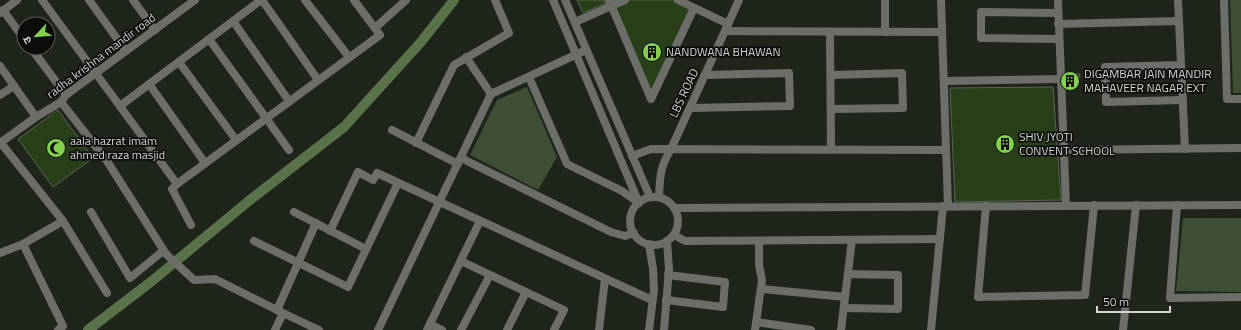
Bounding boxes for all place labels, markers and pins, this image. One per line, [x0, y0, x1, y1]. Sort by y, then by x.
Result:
building icon: NANDWANA BHAWAN [641, 41, 663, 63]
place label: NANDWANA BHAWAN [666, 42, 781, 61]
place label: DIGAMBAR JAIN MANDIR MAHAVEER NAGAR EXT [1084, 64, 1212, 97]
building icon: DIGAMBAR JAIN MANDIR MAHAVEER NAGAR EXT [1059, 70, 1081, 92]
place label: SHIV JYOTI CONVENT SCHOOL [1019, 127, 1115, 160]
place label: aala hazrat imam ahmed raza masjid [70, 131, 165, 164]
building icon: SHIV JYOTI CONVENT SCHOOL [994, 133, 1016, 155]
mosque icon: aala hazrat imam ahmed raza masjid [45, 137, 67, 159]

